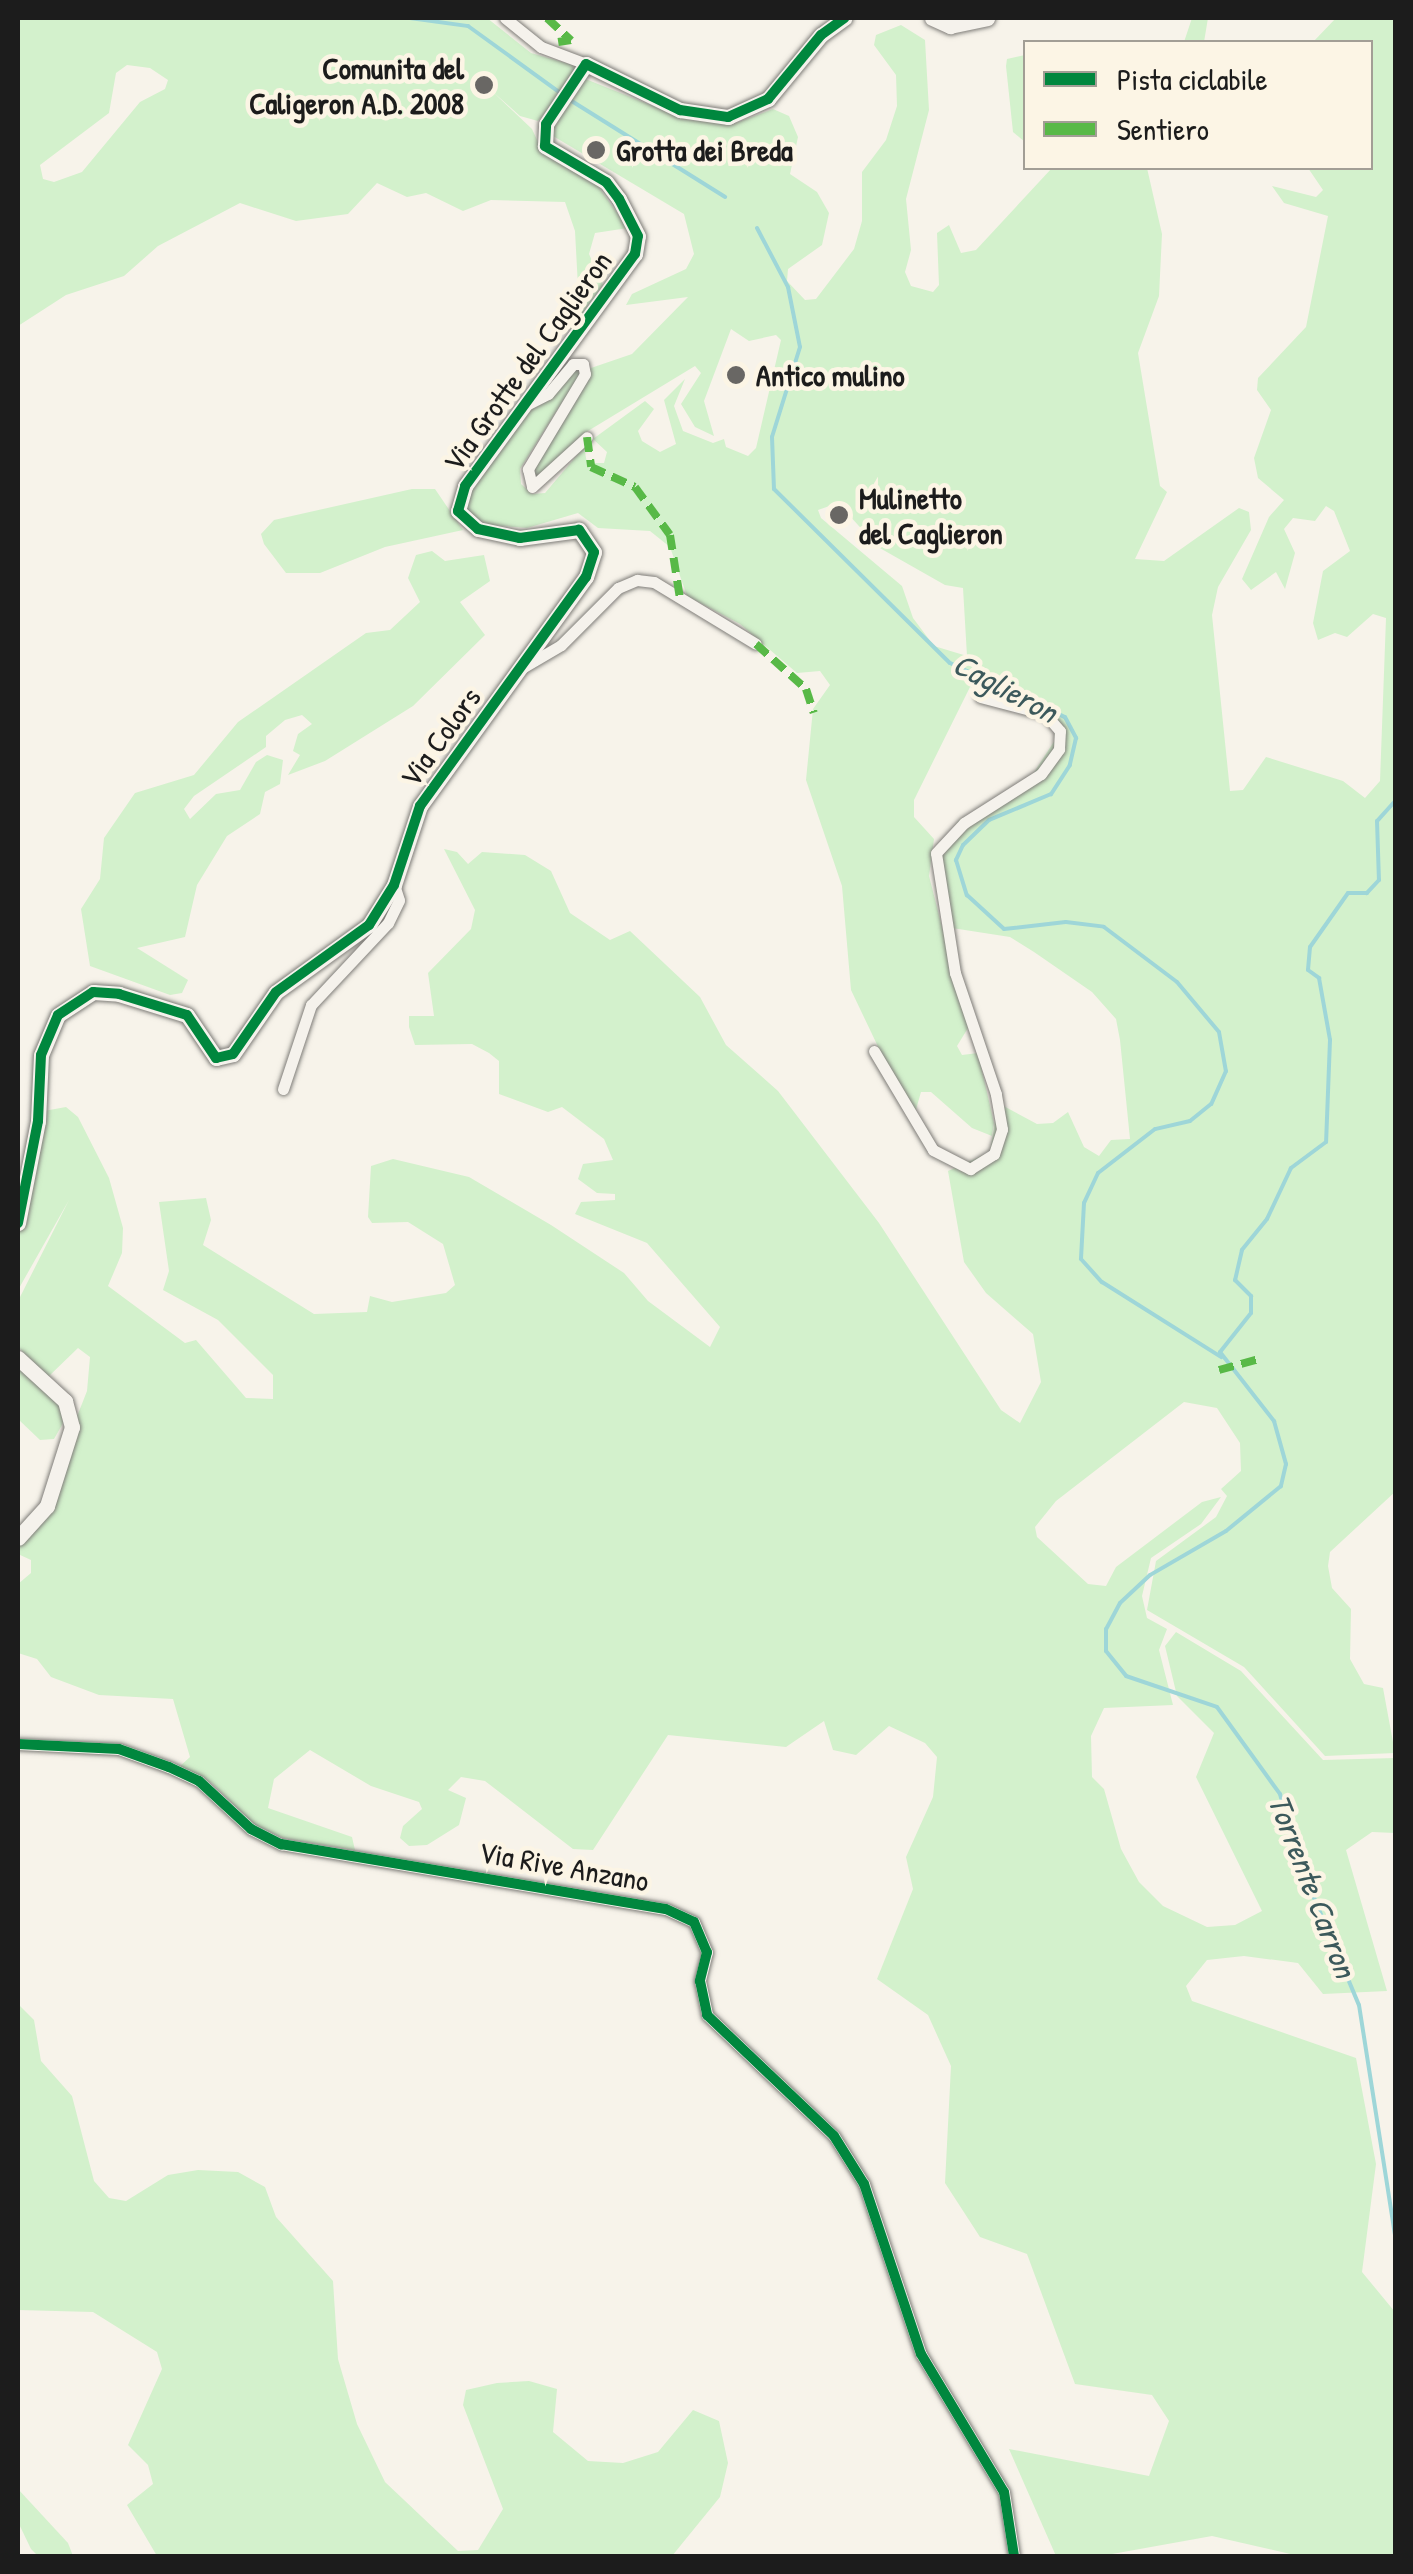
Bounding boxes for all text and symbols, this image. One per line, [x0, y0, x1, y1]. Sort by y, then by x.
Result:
legend [1023, 40, 1373, 170]
place label: Comunita del Caligeron A.D. 2008 [249, 50, 464, 120]
text: Pista ciclabile [1117, 59, 1267, 99]
marker: Comunita del Caligeron A.D. 2008 [473, 74, 495, 96]
text: Sentiero [1117, 109, 1209, 149]
place label: Grotta dei Breda [616, 132, 793, 168]
marker: Grotta dei Breda [585, 139, 607, 161]
street label: Via Grotte del Caglieron [435, 244, 619, 478]
place label: Antico mulino [756, 357, 905, 393]
marker: Antico mulino [725, 364, 747, 386]
place label: Mulinetto del Caglieron [859, 480, 1003, 550]
marker: Mulinetto del Caglieron [828, 504, 850, 526]
water label: Caglieron [946, 645, 1064, 731]
street label: Via Colors [392, 680, 488, 794]
water label: Torrente Carron [1260, 1789, 1364, 1983]
street label: Via Rive Anzano [476, 1833, 652, 1899]

